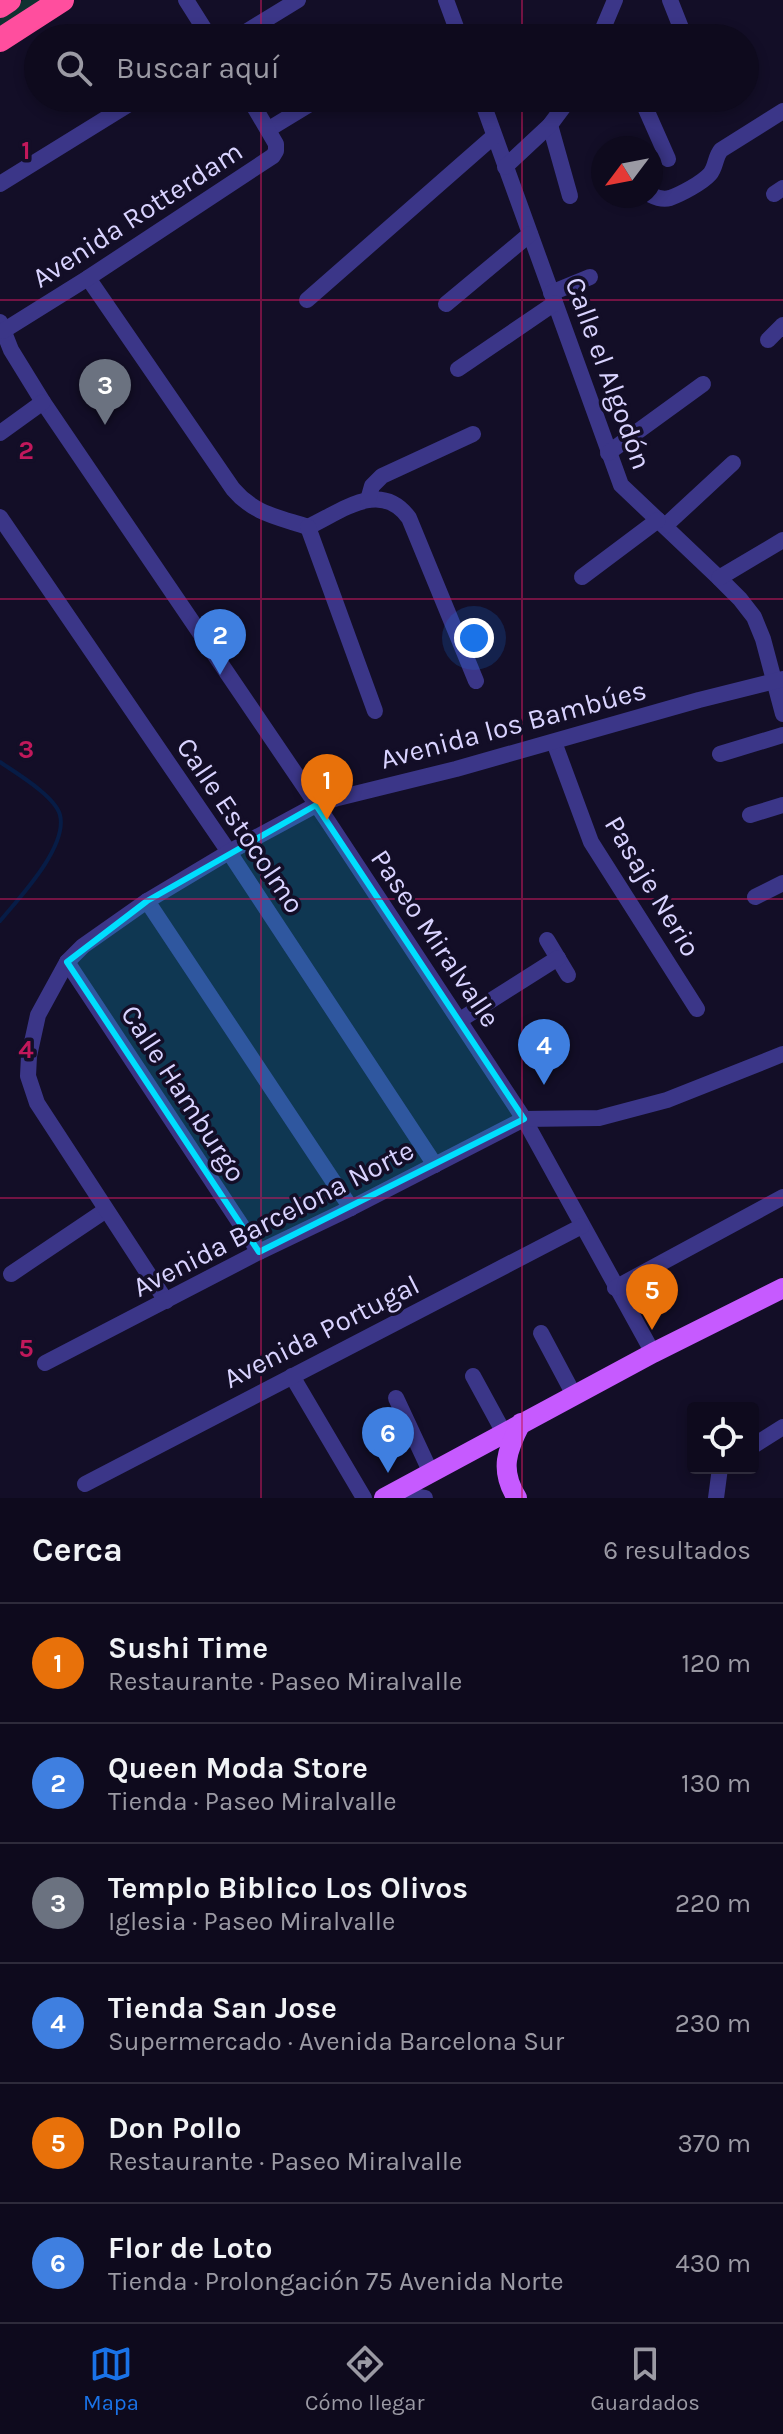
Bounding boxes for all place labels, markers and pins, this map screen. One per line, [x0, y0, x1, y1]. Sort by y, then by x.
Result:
pin: 3 [79, 359, 131, 425]
pin: 2 [194, 609, 246, 675]
pin: 1 [301, 754, 353, 820]
pin: 4 [518, 1019, 570, 1085]
pin: 5 [626, 1264, 678, 1330]
pin: 6 [362, 1407, 414, 1473]

